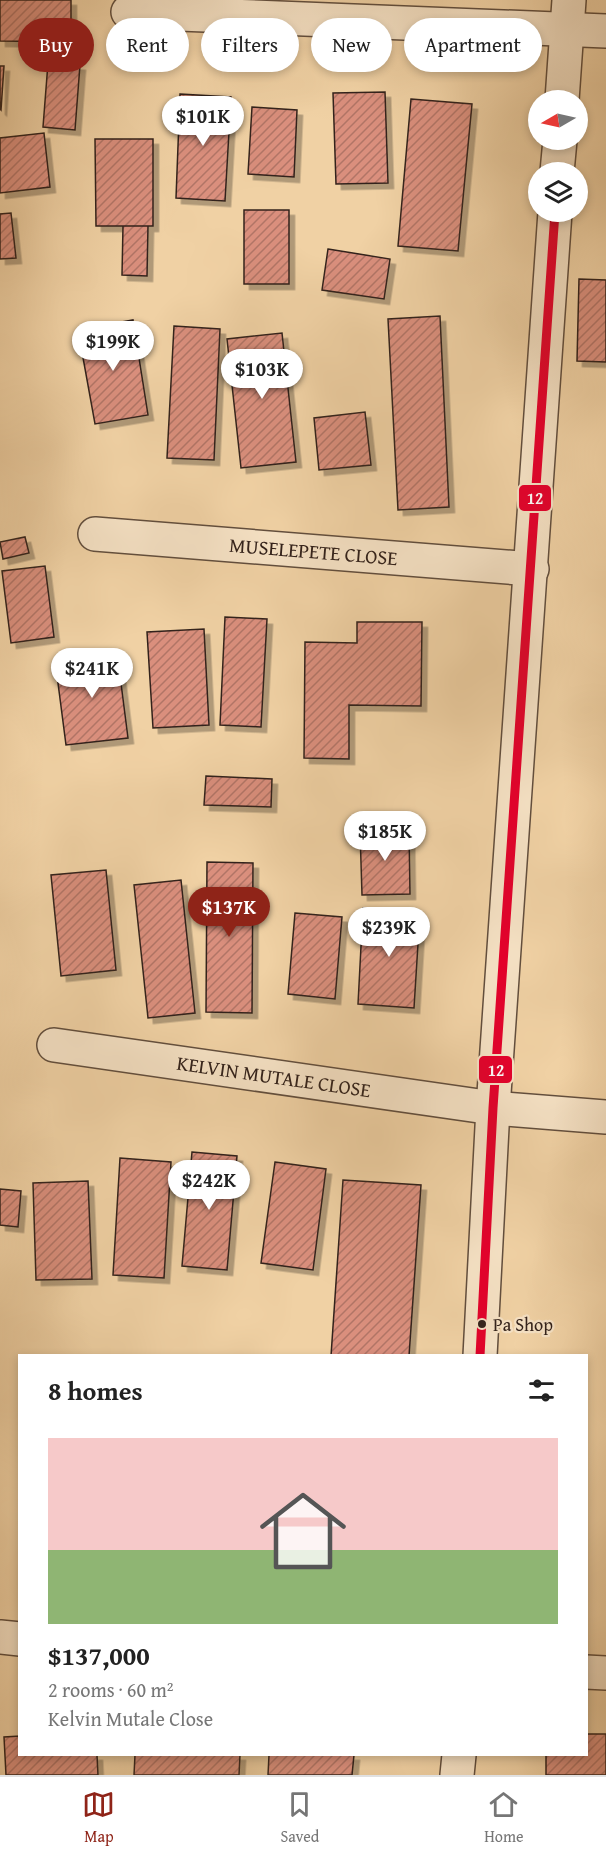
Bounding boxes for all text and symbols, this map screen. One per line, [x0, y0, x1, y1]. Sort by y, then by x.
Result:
chip: Buy [18, 18, 94, 72]
chip: Rent [106, 18, 189, 72]
chip: Filters [201, 18, 299, 72]
chip: New [311, 18, 392, 72]
chip: Apartment [404, 18, 542, 72]
north arrow [528, 90, 588, 150]
map controls [528, 90, 588, 222]
pin: $101K [161, 96, 245, 147]
text: $101K [176, 101, 230, 130]
button: layers [528, 162, 588, 222]
pin: $199K [71, 321, 155, 372]
text: $199K [86, 326, 140, 355]
pin: $103K [220, 349, 304, 400]
text: $103K [235, 354, 289, 383]
line badge: 12 [518, 484, 552, 512]
text: 12 [527, 486, 543, 510]
street label: MUSELEPETE CLOSE [228, 530, 399, 572]
pin: $241K [50, 648, 134, 699]
text: $241K [65, 653, 119, 682]
pin: $185K [343, 811, 427, 862]
text: $185K [358, 816, 412, 845]
pin: $137K [187, 887, 271, 938]
text: $137K [202, 892, 256, 921]
pin: $239K [347, 907, 431, 958]
text: $239K [362, 912, 416, 941]
street label: KELVIN MUTALE CLOSE [175, 1048, 373, 1104]
line badge: 12 [478, 1055, 513, 1084]
text: 12 [488, 1058, 504, 1082]
pin: $242K [167, 1160, 251, 1211]
text: $242K [182, 1165, 236, 1194]
place label: Pa Shop [493, 1311, 553, 1338]
marker: Pa Shop [476, 1318, 488, 1330]
text: 8 homes [48, 1371, 143, 1410]
icon: filters [525, 1374, 558, 1407]
icon: home [249, 1477, 357, 1585]
text: $137,000 [48, 1636, 150, 1675]
text: 2 rooms · 60 m² [48, 1675, 174, 1704]
text: Kelvin Mutale Close [48, 1704, 213, 1733]
tab: Map [82, 1788, 115, 1848]
tab: Saved [280, 1788, 319, 1848]
tab: Home [484, 1788, 524, 1848]

